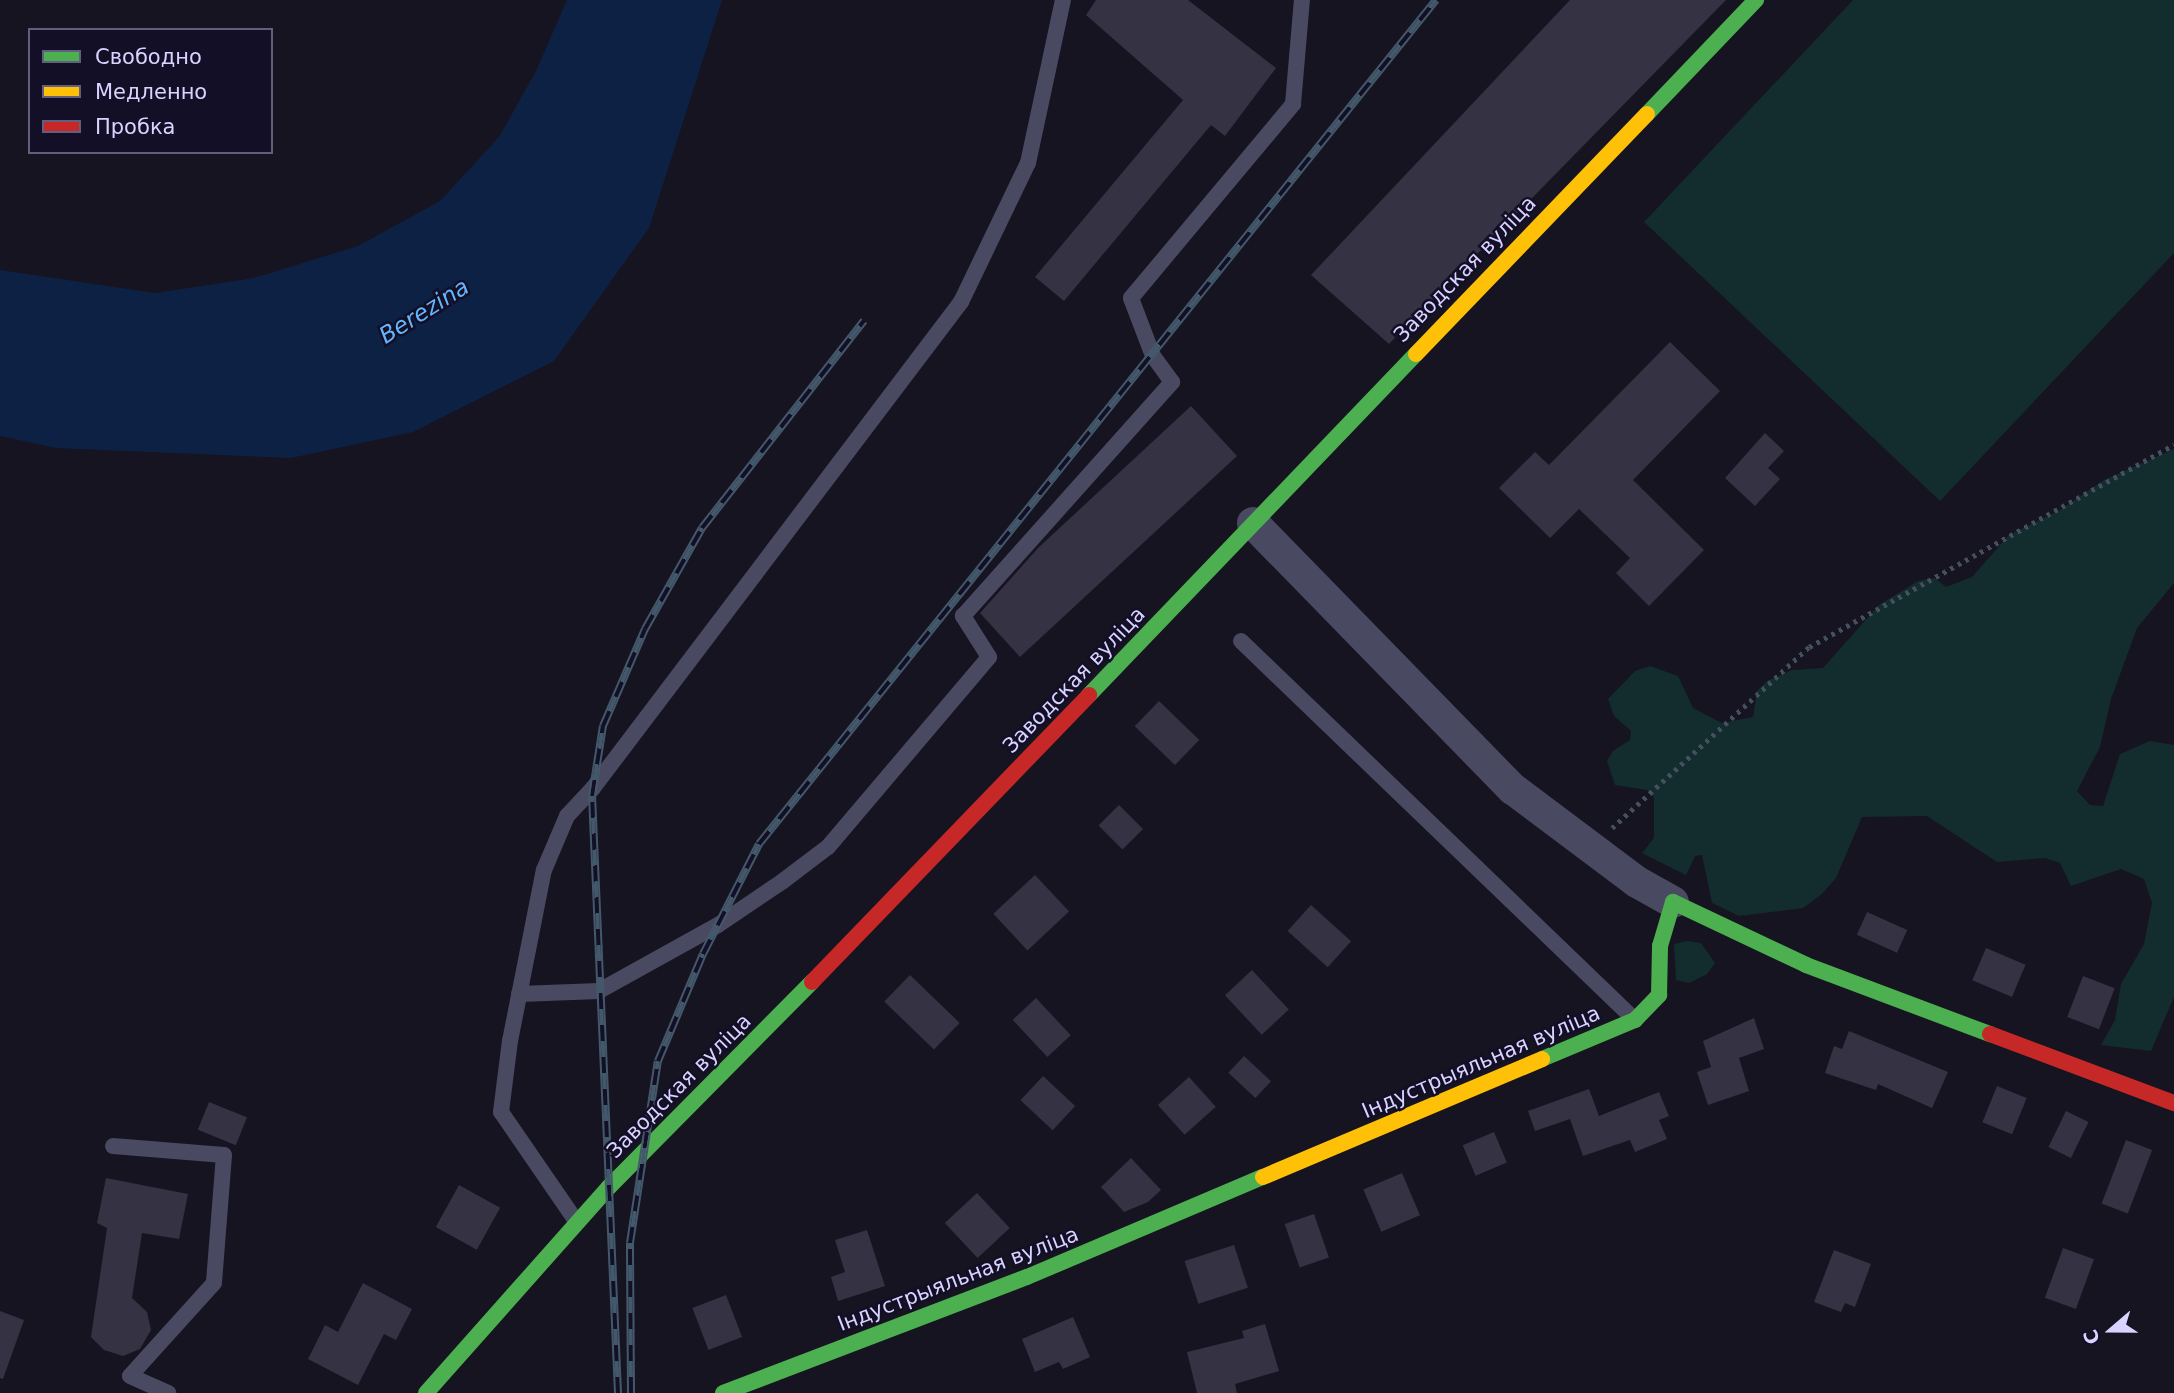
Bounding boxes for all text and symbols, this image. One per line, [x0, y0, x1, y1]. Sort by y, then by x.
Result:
legend [28, 28, 273, 154]
text: Свободно [95, 45, 202, 69]
text: Медленно [95, 80, 207, 104]
text: Пробка [95, 115, 175, 139]
street label: Заводская вуліца [1389, 191, 1541, 347]
water label: Berezina [374, 273, 474, 349]
street label: Заводская вуліца [998, 602, 1150, 758]
street label: Індустрыяльная вуліца [1358, 1000, 1604, 1124]
street label: Заводская вуліца [602, 1009, 756, 1163]
street label: Індустрыяльная вуліца [834, 1221, 1082, 1337]
north arrow [2076, 1295, 2146, 1365]
text: С [2079, 1327, 2104, 1348]

